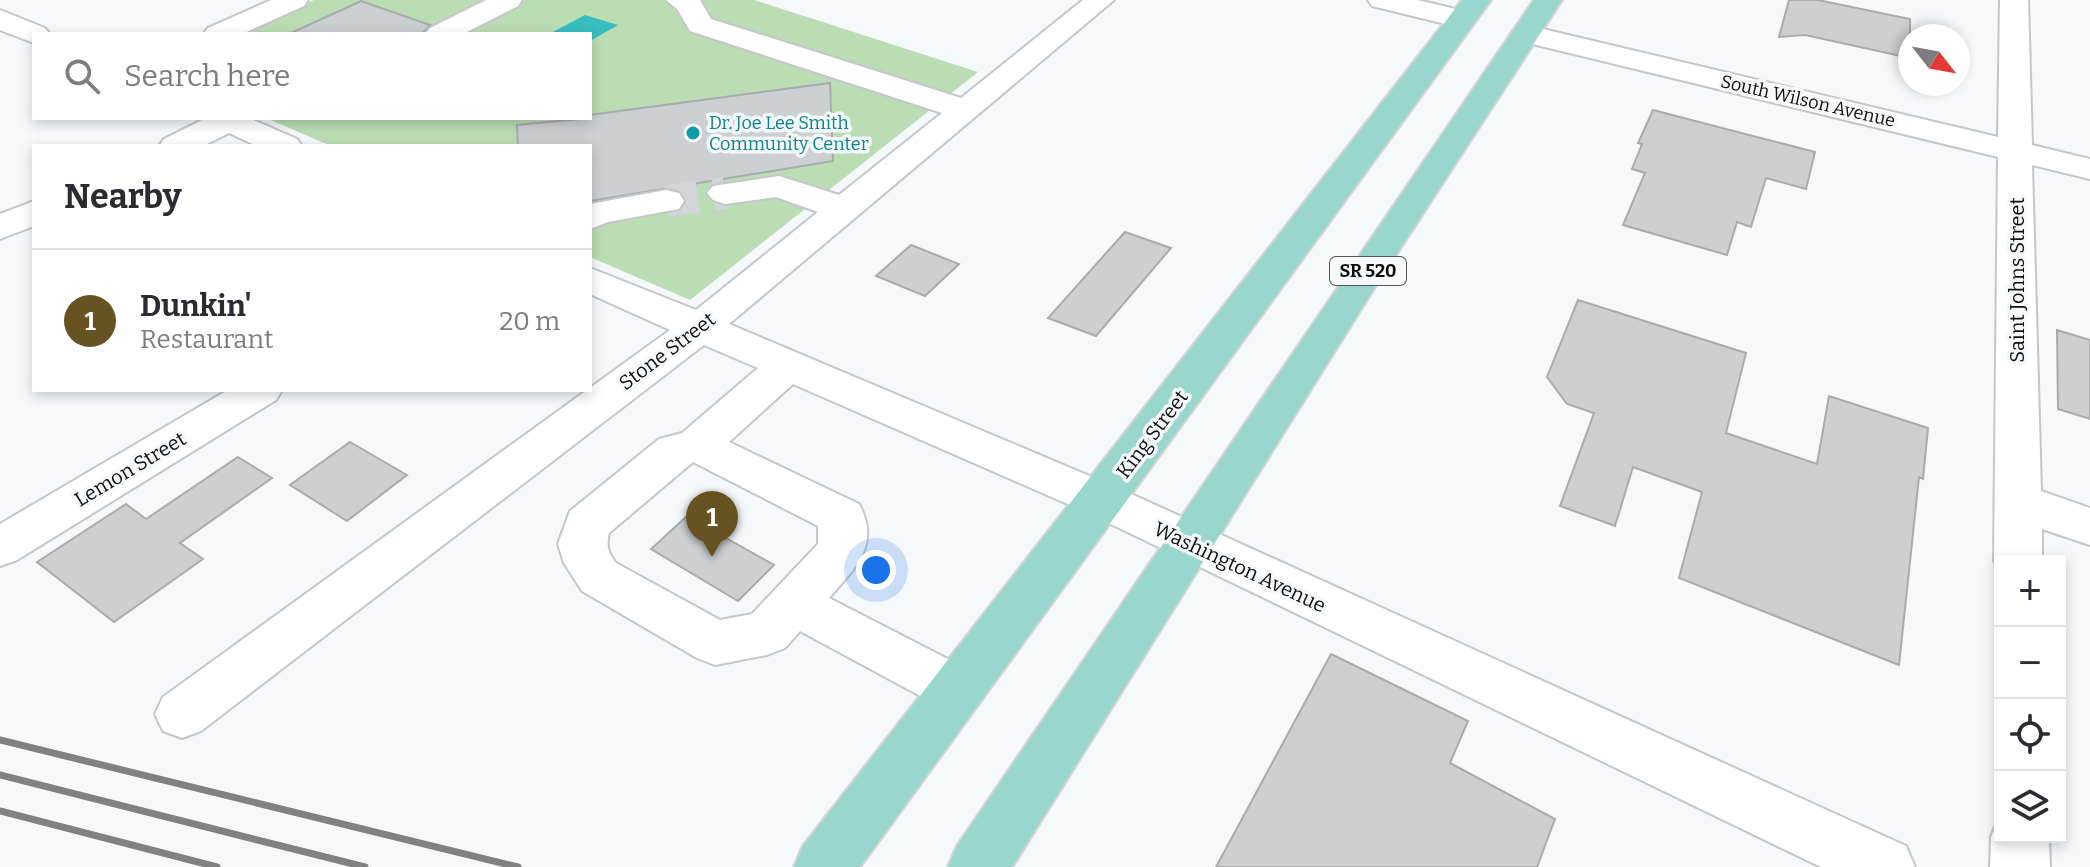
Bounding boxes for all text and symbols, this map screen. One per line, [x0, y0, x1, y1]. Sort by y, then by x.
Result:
north arrow [1898, 24, 1970, 96]
search box [32, 32, 592, 120]
icon: search [60, 54, 104, 98]
text: Search here [124, 58, 291, 94]
street label: South Wilson Avenue [1719, 70, 1897, 132]
place label: Dr. Joe Lee Smith Community Center [709, 112, 869, 155]
marker: Dr. Joe Lee Smith Community Center [684, 124, 702, 142]
text: Nearby [64, 176, 182, 217]
street label: Saint Johns Street [2005, 197, 2029, 363]
road number: SR 520 [1330, 257, 1406, 285]
text: Dunkin' [140, 288, 252, 324]
text: 1 [84, 306, 96, 337]
text: 20 m [499, 306, 560, 337]
street label: Stone Street [614, 307, 720, 395]
text: Restaurant [140, 324, 273, 355]
street label: King Street [1111, 385, 1193, 483]
street label: Lemon Street [70, 426, 190, 512]
pin: 1 [686, 491, 738, 557]
street label: Washington Avenue [1150, 517, 1330, 617]
your location [856, 550, 896, 590]
map controls [1994, 555, 2066, 843]
button: + [1994, 555, 2066, 627]
button: − [1994, 627, 2066, 699]
button: locate [1994, 699, 2066, 771]
button: layers [1994, 771, 2066, 843]

